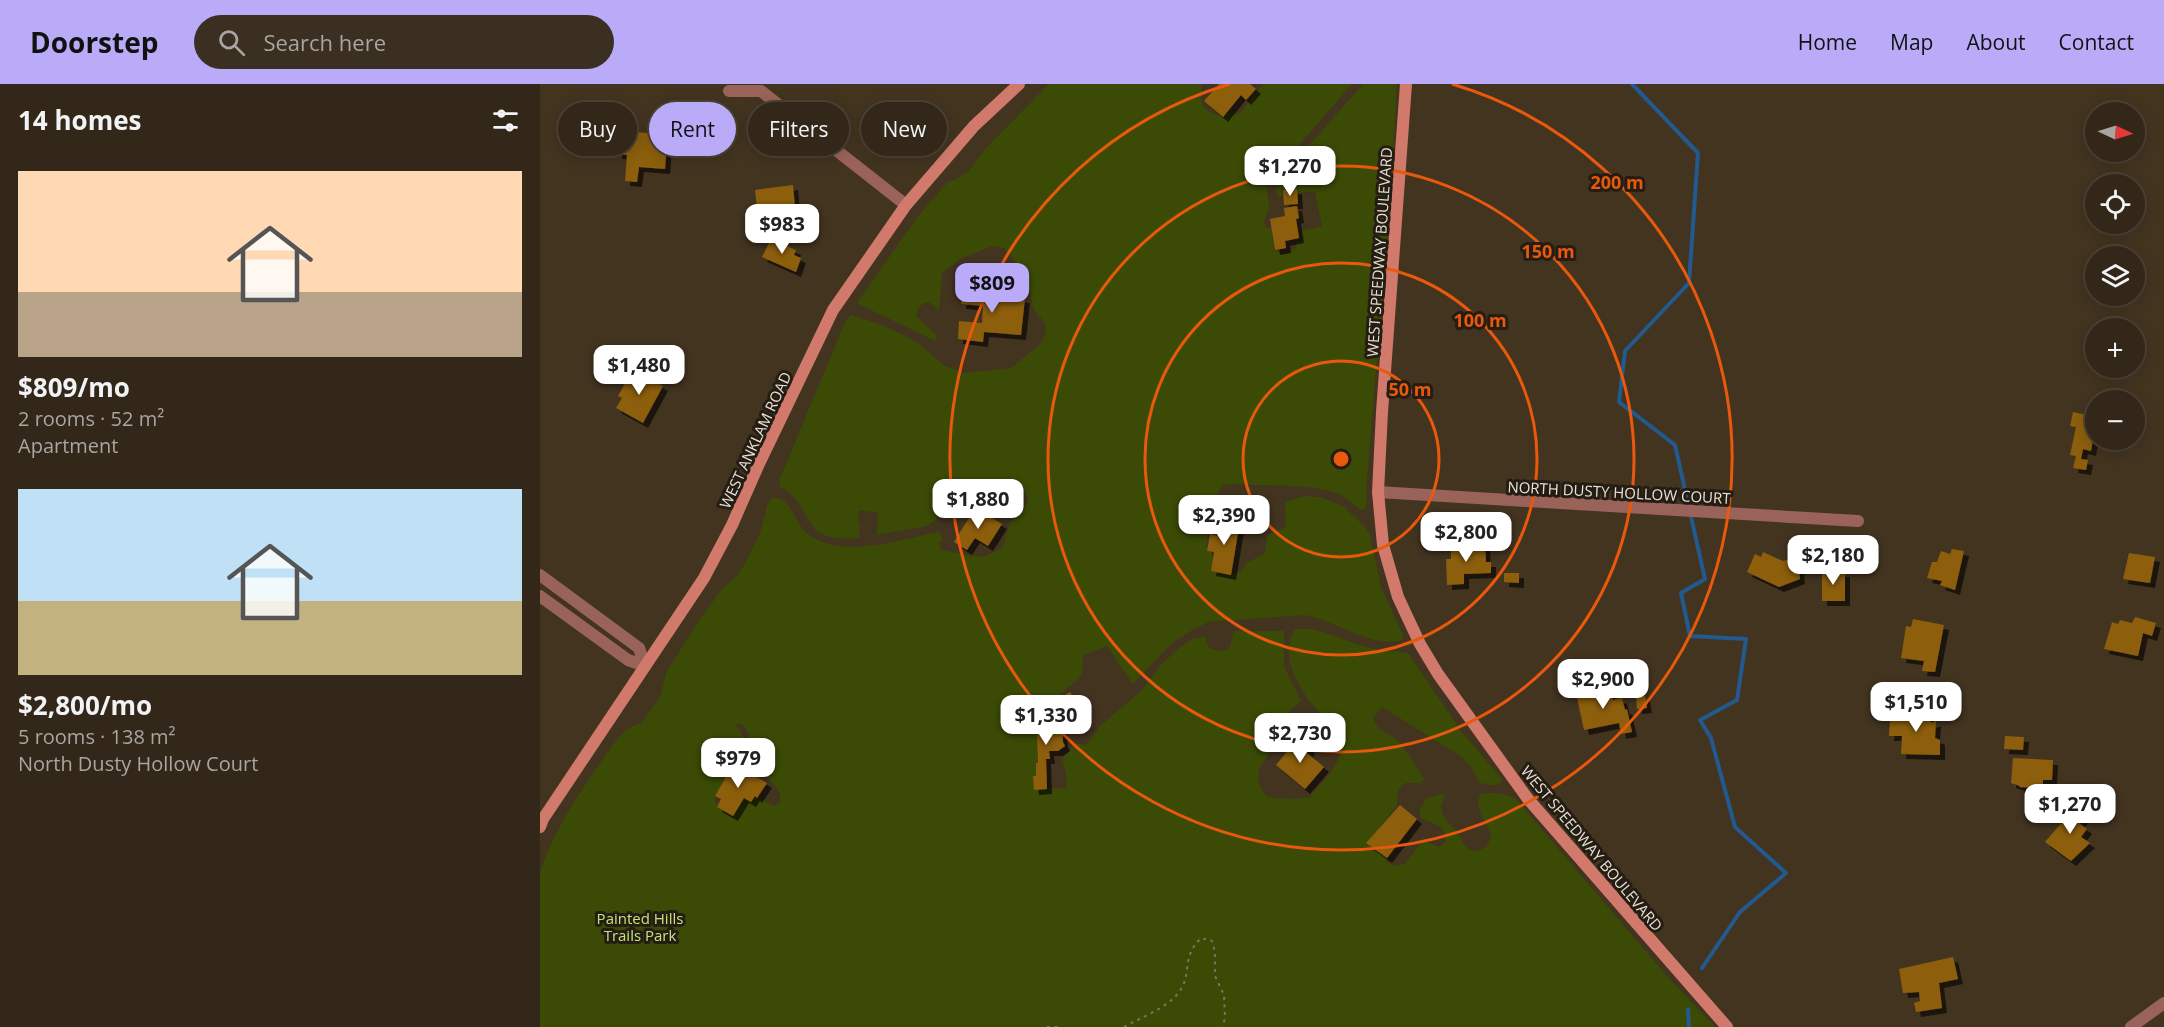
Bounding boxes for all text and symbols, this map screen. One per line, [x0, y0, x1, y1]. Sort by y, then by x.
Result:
search box [194, 15, 614, 69]
text: Doorstep [30, 23, 158, 61]
icon: search [215, 26, 248, 59]
text: Search here [263, 27, 386, 57]
text: Home [1798, 28, 1857, 56]
text: Map [1890, 28, 1933, 56]
text: About [1966, 28, 2026, 56]
text: Contact [2059, 28, 2134, 56]
text: 14 homes [18, 102, 142, 138]
chip: Buy [558, 102, 637, 156]
chip: Rent [649, 102, 736, 156]
chip: Filters [748, 102, 849, 156]
chip: New [861, 102, 947, 156]
north arrow [2085, 102, 2145, 162]
map controls [2085, 102, 2145, 450]
icon: filters [489, 104, 522, 137]
pin: $1,270 [1241, 146, 1339, 197]
street label: WEST SPEEDWAY BOULEVARD [1362, 147, 1396, 357]
text: $1,270 [1259, 152, 1321, 179]
text: 200 m [1590, 170, 1644, 194]
button: locate [2085, 174, 2145, 234]
pin: $983 [746, 204, 818, 255]
icon: home [216, 210, 324, 318]
text: $983 [759, 210, 805, 237]
text: 150 m [1521, 239, 1575, 263]
button: layers [2085, 246, 2145, 306]
pin: $809 [956, 263, 1028, 314]
text: $809 [969, 269, 1015, 296]
text: 100 m [1453, 308, 1507, 332]
button: + [2085, 318, 2145, 378]
pin: $1,480 [590, 345, 688, 396]
text: $1,480 [608, 351, 670, 378]
street label: WEST ANKLAM ROAD [715, 368, 795, 512]
text: $809/mo [18, 369, 130, 405]
text: 50 m [1389, 377, 1431, 401]
button: − [2085, 390, 2145, 450]
text: 2 rooms · 52 m² [18, 405, 164, 432]
text: Apartment [18, 432, 118, 459]
centre of rings [1331, 449, 1351, 469]
street label: NORTH DUSTY HOLLOW COURT [1507, 476, 1732, 508]
pin: $1,880 [929, 479, 1027, 530]
text: $1,880 [947, 485, 1009, 512]
pin: $2,390 [1175, 495, 1273, 546]
text: $2,390 [1193, 501, 1255, 528]
pin: $2,800 [1417, 512, 1515, 563]
text: $2,800 [1435, 518, 1497, 545]
icon: home [216, 528, 324, 636]
pin: $2,180 [1784, 535, 1882, 586]
text: $2,180 [1802, 541, 1864, 568]
pin: $2,900 [1554, 659, 1652, 710]
text: $2,900 [1572, 665, 1634, 692]
pin: $1,510 [1867, 682, 1965, 733]
text: $2,800/mo [18, 687, 152, 723]
text: $1,510 [1885, 688, 1947, 715]
pin: $1,330 [997, 695, 1095, 746]
text: $1,330 [1015, 701, 1077, 728]
pin: $2,730 [1251, 713, 1349, 764]
text: $2,730 [1269, 719, 1331, 746]
text: 5 rooms · 138 m² [18, 723, 176, 750]
pin: $979 [702, 738, 774, 789]
text: $979 [715, 744, 761, 771]
text: North Dusty Hollow Court [18, 750, 258, 777]
street label: WEST SPEEDWAY BOULEVARD [1517, 761, 1667, 935]
pin: $1,270 [2021, 784, 2119, 835]
text: $1,270 [2039, 790, 2101, 817]
park label: Painted Hills Trails Park [597, 908, 683, 945]

